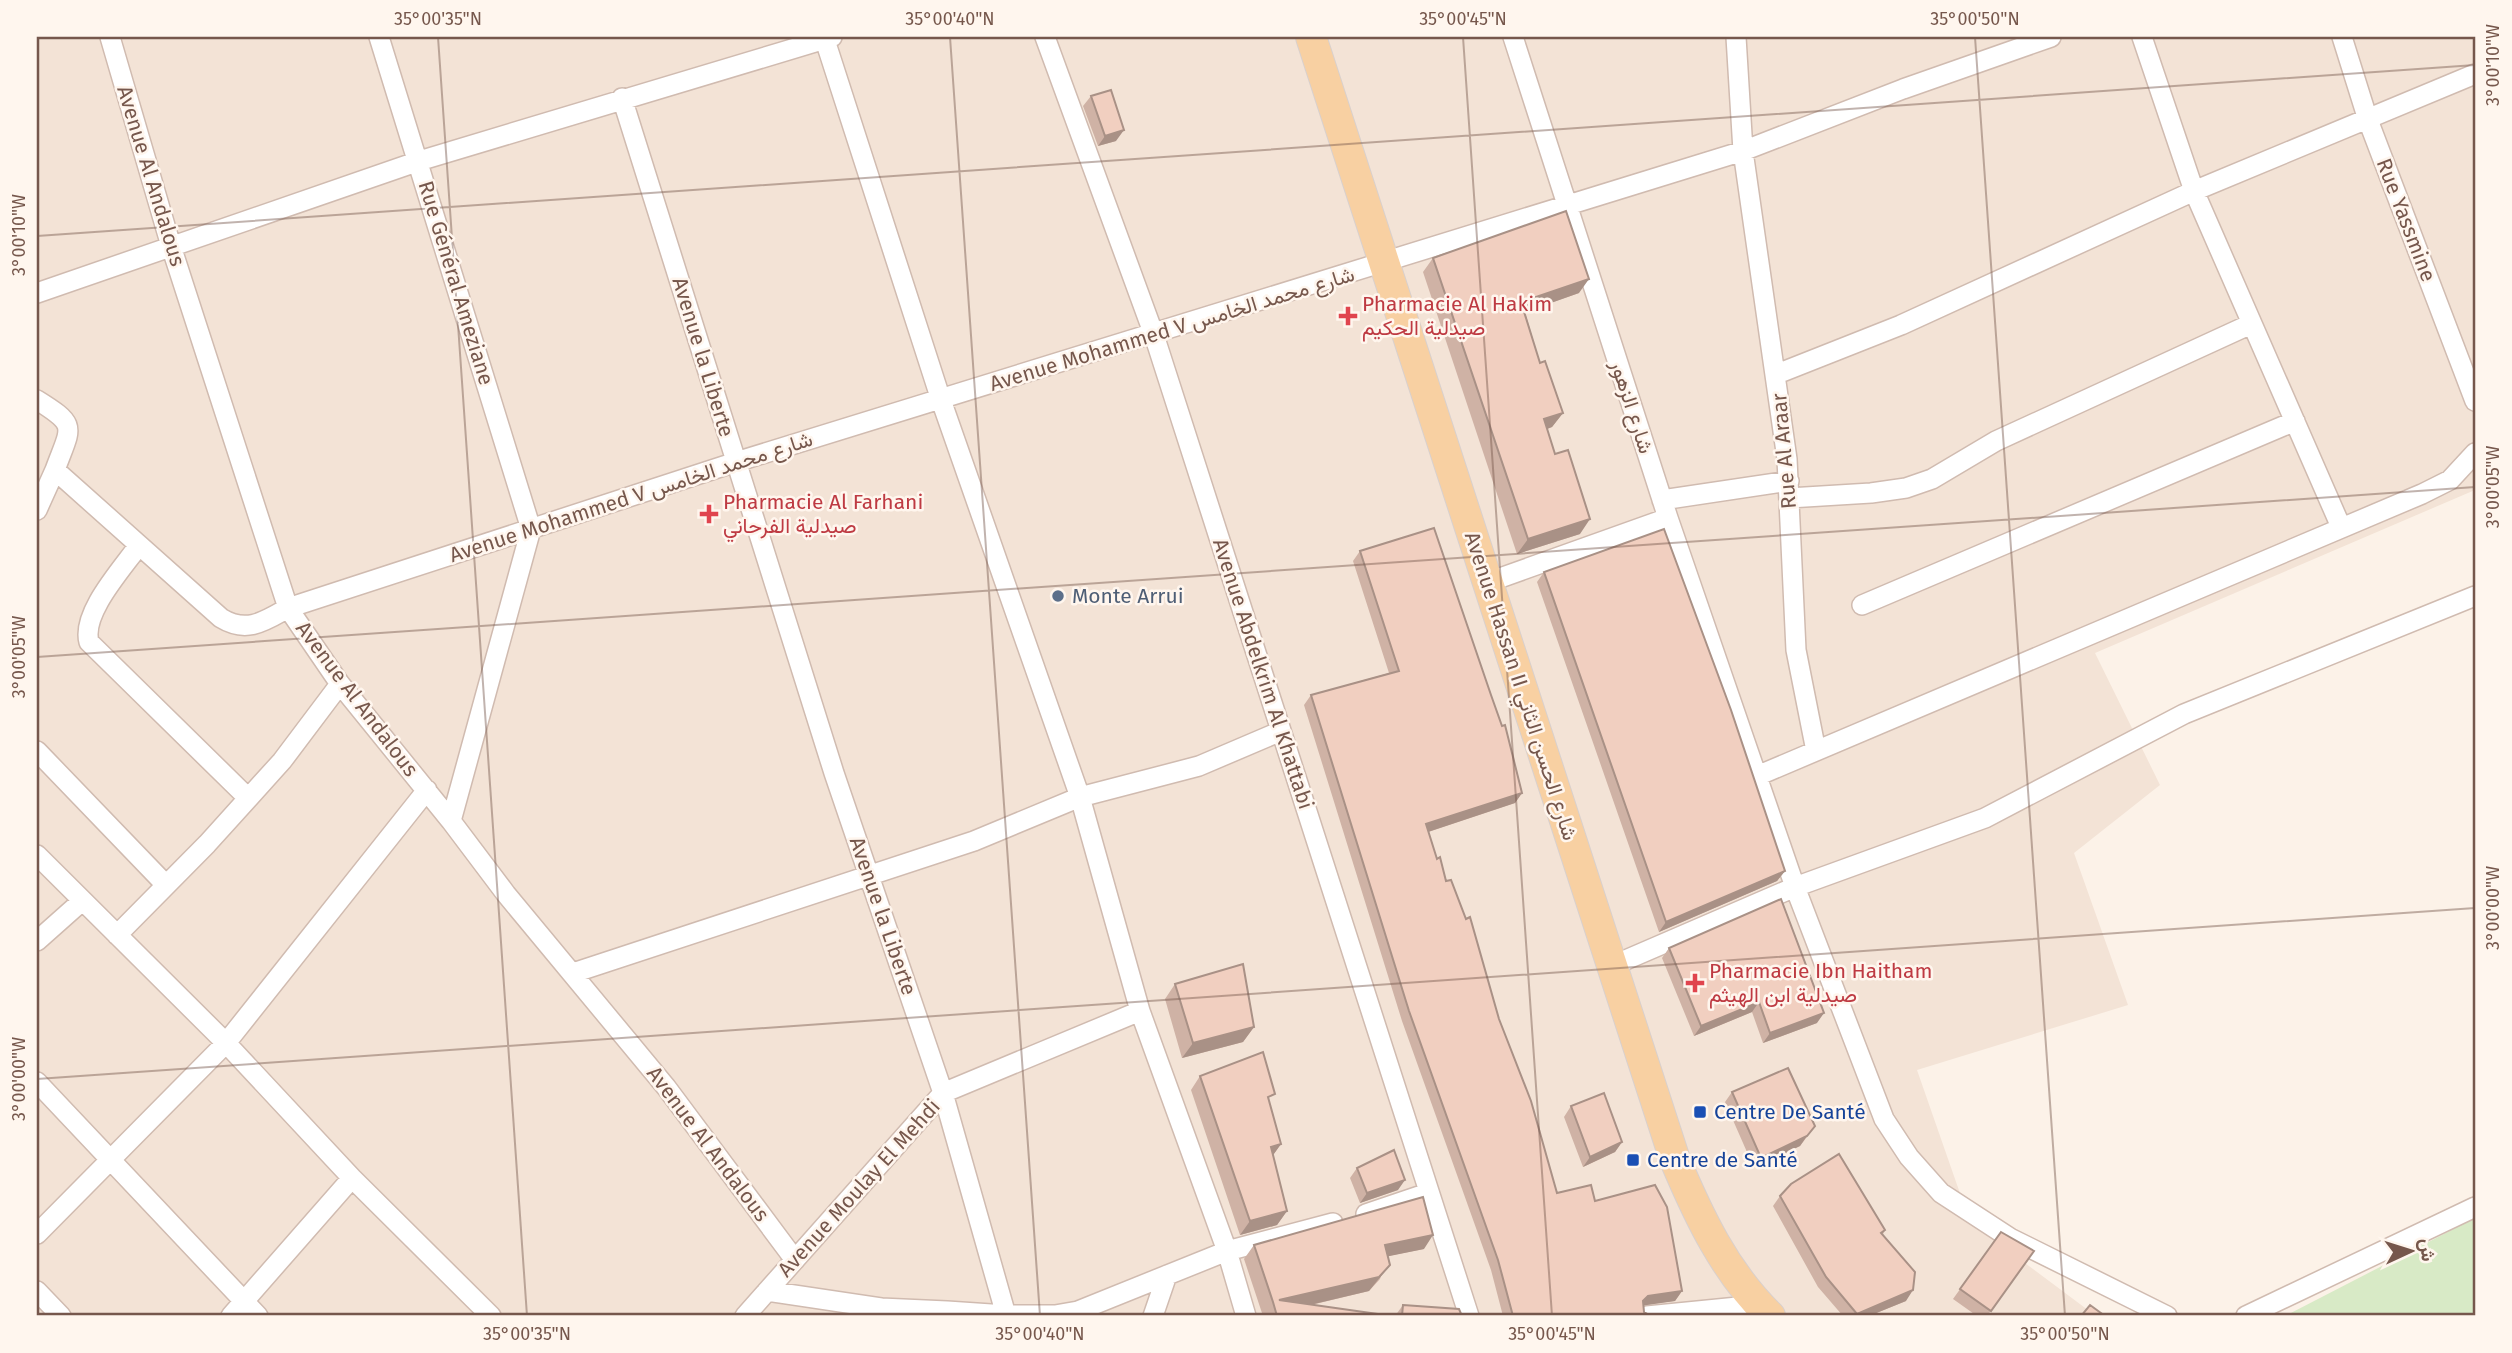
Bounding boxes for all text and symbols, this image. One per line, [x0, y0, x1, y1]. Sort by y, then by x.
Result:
text: 35°00'35"N [394, 8, 482, 30]
text: 35°00'40"N [905, 8, 995, 30]
text: 35°00'45"N [1419, 8, 1507, 30]
text: 35°00'50"N [1930, 8, 2020, 30]
text: 3°00'10"W [2482, 24, 2504, 106]
street label: Avenue Al Andalous [111, 83, 191, 270]
street label: Rue Yassmine [2371, 155, 2441, 285]
street label: Rue Général Ameziane [413, 178, 499, 388]
text: 3°00'10"W [8, 194, 30, 276]
street label: Avenue Mohammed V شارع محمد الخامس [986, 261, 1358, 398]
street label: Avenue la Liberte [666, 274, 740, 440]
place label: Pharmacie Al Hakim صيدلية الحكيم [1362, 291, 1552, 342]
marker: Pharmacie Al Hakim صيدلية الحكيم [1340, 308, 1356, 324]
street label: شارع الزهور [1603, 356, 1659, 457]
street label: Rue Al Araar [1766, 392, 1802, 510]
street label: Avenue Mohammed V شارع محمد الخامس [446, 426, 816, 569]
text: 3°00'05"W [2482, 446, 2504, 528]
place label: Pharmacie Al Farhani صيدلية الفرحاني [723, 489, 923, 543]
marker: Pharmacie Al Farhani صيدلية الفرحاني [701, 506, 717, 522]
street label: Avenue Hassan II شارع الحسن الثاني [1455, 529, 1583, 845]
street label: Avenue Abdelkrim Al Khattabi [1207, 535, 1319, 813]
place label: Monte Arrui [1072, 583, 1184, 609]
marker: Monte Arrui [1050, 588, 1066, 604]
text: 3°00'05"W [8, 616, 30, 698]
street label: Avenue Al Andalous [290, 616, 424, 782]
street label: Avenue la Liberte [844, 834, 922, 998]
text: 3°00'00"W [2482, 866, 2504, 950]
place label: Pharmacie Ibn Haitham صيدلية ابن الهيثم [1709, 958, 1932, 1009]
marker: Pharmacie Ibn Haitham صيدلية ابن الهيثم [1687, 975, 1703, 991]
text: 3°00'00"W [8, 1037, 30, 1121]
street label: Avenue Al Andalous [641, 1061, 775, 1227]
street label: Avenue Moulay El Mehdi [772, 1094, 946, 1282]
place label: Centre De Santé [1714, 1099, 1866, 1125]
marker: Centre De Santé [1692, 1104, 1708, 1120]
place label: Centre de Santé [1647, 1147, 1798, 1173]
marker: Centre de Santé [1625, 1152, 1641, 1168]
north arrow [2376, 1216, 2446, 1286]
text: ش [2415, 1238, 2440, 1262]
text: 35°00'35"N [483, 1323, 571, 1345]
text: 35°00'40"N [995, 1323, 1085, 1345]
text: 35°00'45"N [1508, 1323, 1596, 1345]
text: 35°00'50"N [2020, 1323, 2110, 1345]

